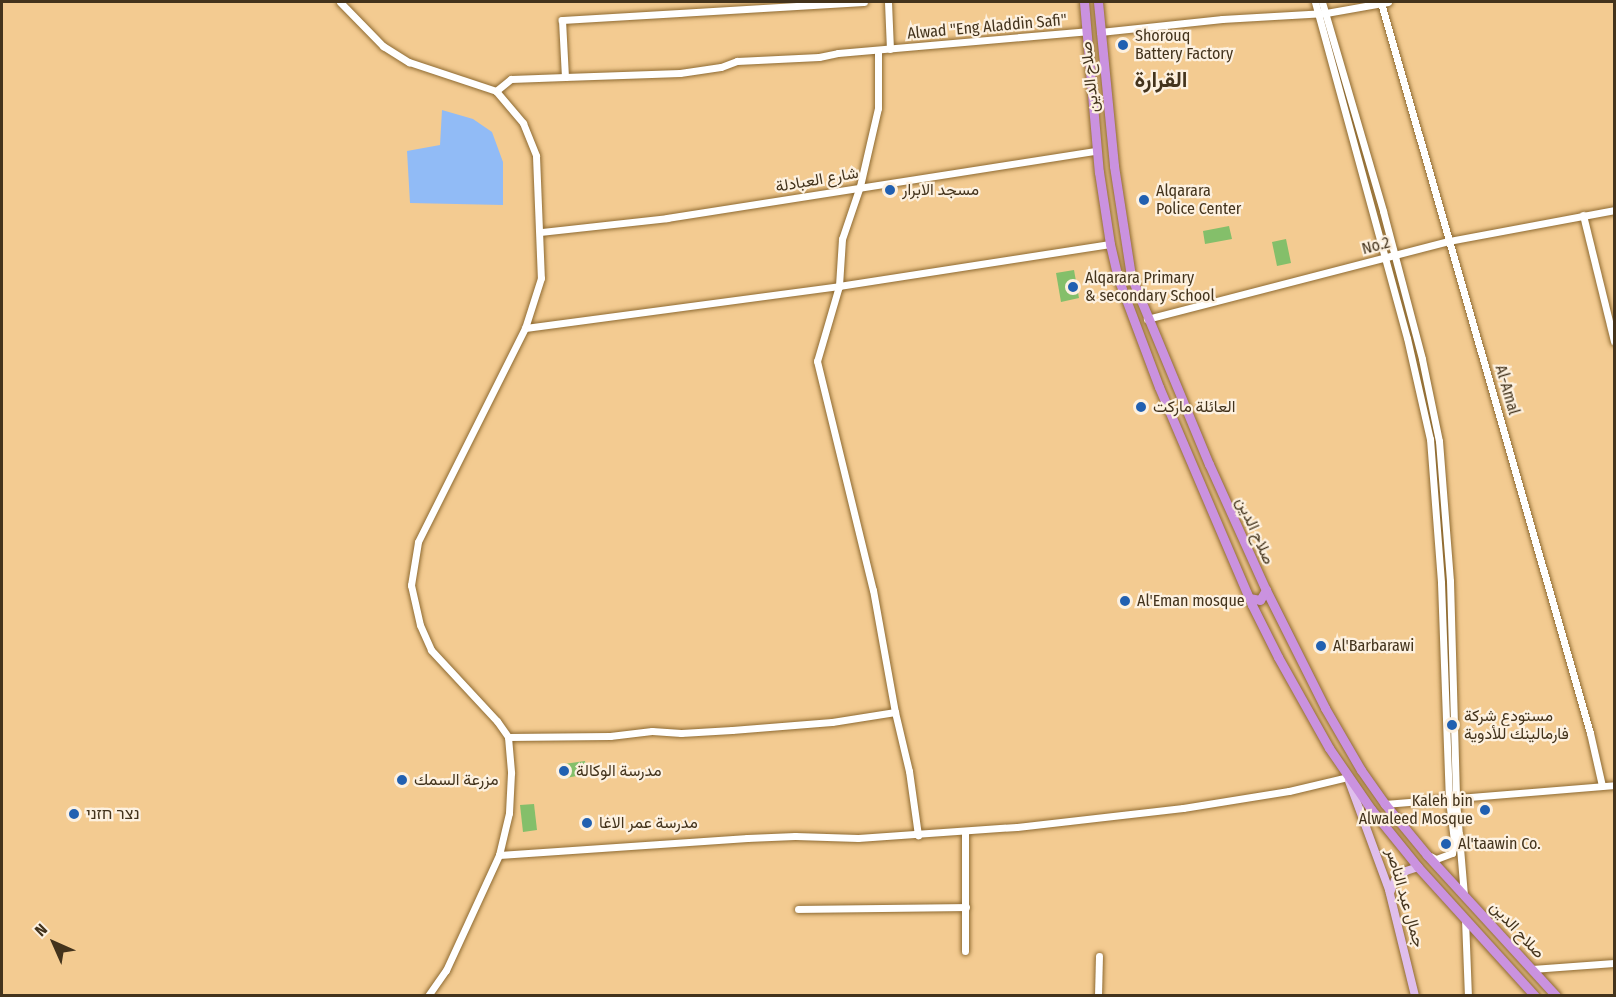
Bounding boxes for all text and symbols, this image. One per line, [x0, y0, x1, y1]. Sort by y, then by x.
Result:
street label: Alwad "Eng Aladdin Safi" [906, 10, 1068, 44]
place label: Shorouq Battery Factory [1135, 26, 1233, 64]
marker: Shorouq Battery Factory [1116, 38, 1130, 52]
street label: صلاح الدين [1077, 40, 1103, 114]
district label: القرارة [1134, 67, 1188, 93]
street label: شارع العبادلة [774, 163, 860, 197]
place label: مسجد الابرار [902, 180, 979, 200]
place label: Alqarara Police Center [1156, 181, 1241, 219]
marker: مسجد الابرار [883, 183, 897, 197]
marker: Alqarara Police Center [1137, 193, 1151, 207]
street label: No.2 [1360, 233, 1392, 259]
place label: Alqarara Primary & secondary School [1085, 268, 1215, 306]
marker: Alqarara Primary & secondary School [1066, 280, 1080, 294]
street label: Al-Amal [1491, 363, 1523, 417]
place label: العائلة ماركت [1153, 397, 1235, 417]
marker: العائلة ماركت [1134, 400, 1148, 414]
street label: صلاح الدين [1232, 494, 1278, 568]
place label: Al'Eman mosque [1137, 591, 1245, 611]
marker: Al'Eman mosque [1118, 594, 1132, 608]
place label: Al'Barbarawi [1333, 636, 1414, 656]
marker: Al'Barbarawi [1314, 639, 1328, 653]
place label: مستودع شركة فارمالينك للأدوية [1464, 706, 1569, 744]
marker: مستودع شركة فارمالينك للأدوية [1445, 718, 1459, 732]
place label: مدرسة الوكالة [576, 761, 662, 781]
marker: مدرسة الوكالة [557, 764, 571, 778]
place label: مزرعة السمك [414, 770, 499, 790]
marker: مزرعة السمك [395, 773, 409, 787]
place label: Kaleh bin Alwaleed Mosque [1359, 791, 1473, 829]
marker: Kaleh bin Alwaleed Mosque [1478, 803, 1492, 817]
place label: נצר חזני [86, 804, 140, 824]
marker: נצר חזני [67, 807, 81, 821]
place label: مدرسة عمر الاغا [599, 813, 698, 833]
marker: مدرسة عمر الاغا [580, 816, 594, 830]
place label: Al'taawin Co. [1458, 834, 1541, 854]
marker: Al'taawin Co. [1439, 837, 1453, 851]
street label: جمال عبد الناصر [1382, 846, 1428, 950]
street label: صلاح الدين [1486, 897, 1548, 963]
north arrow [24, 913, 84, 973]
text: N [31, 920, 51, 940]

